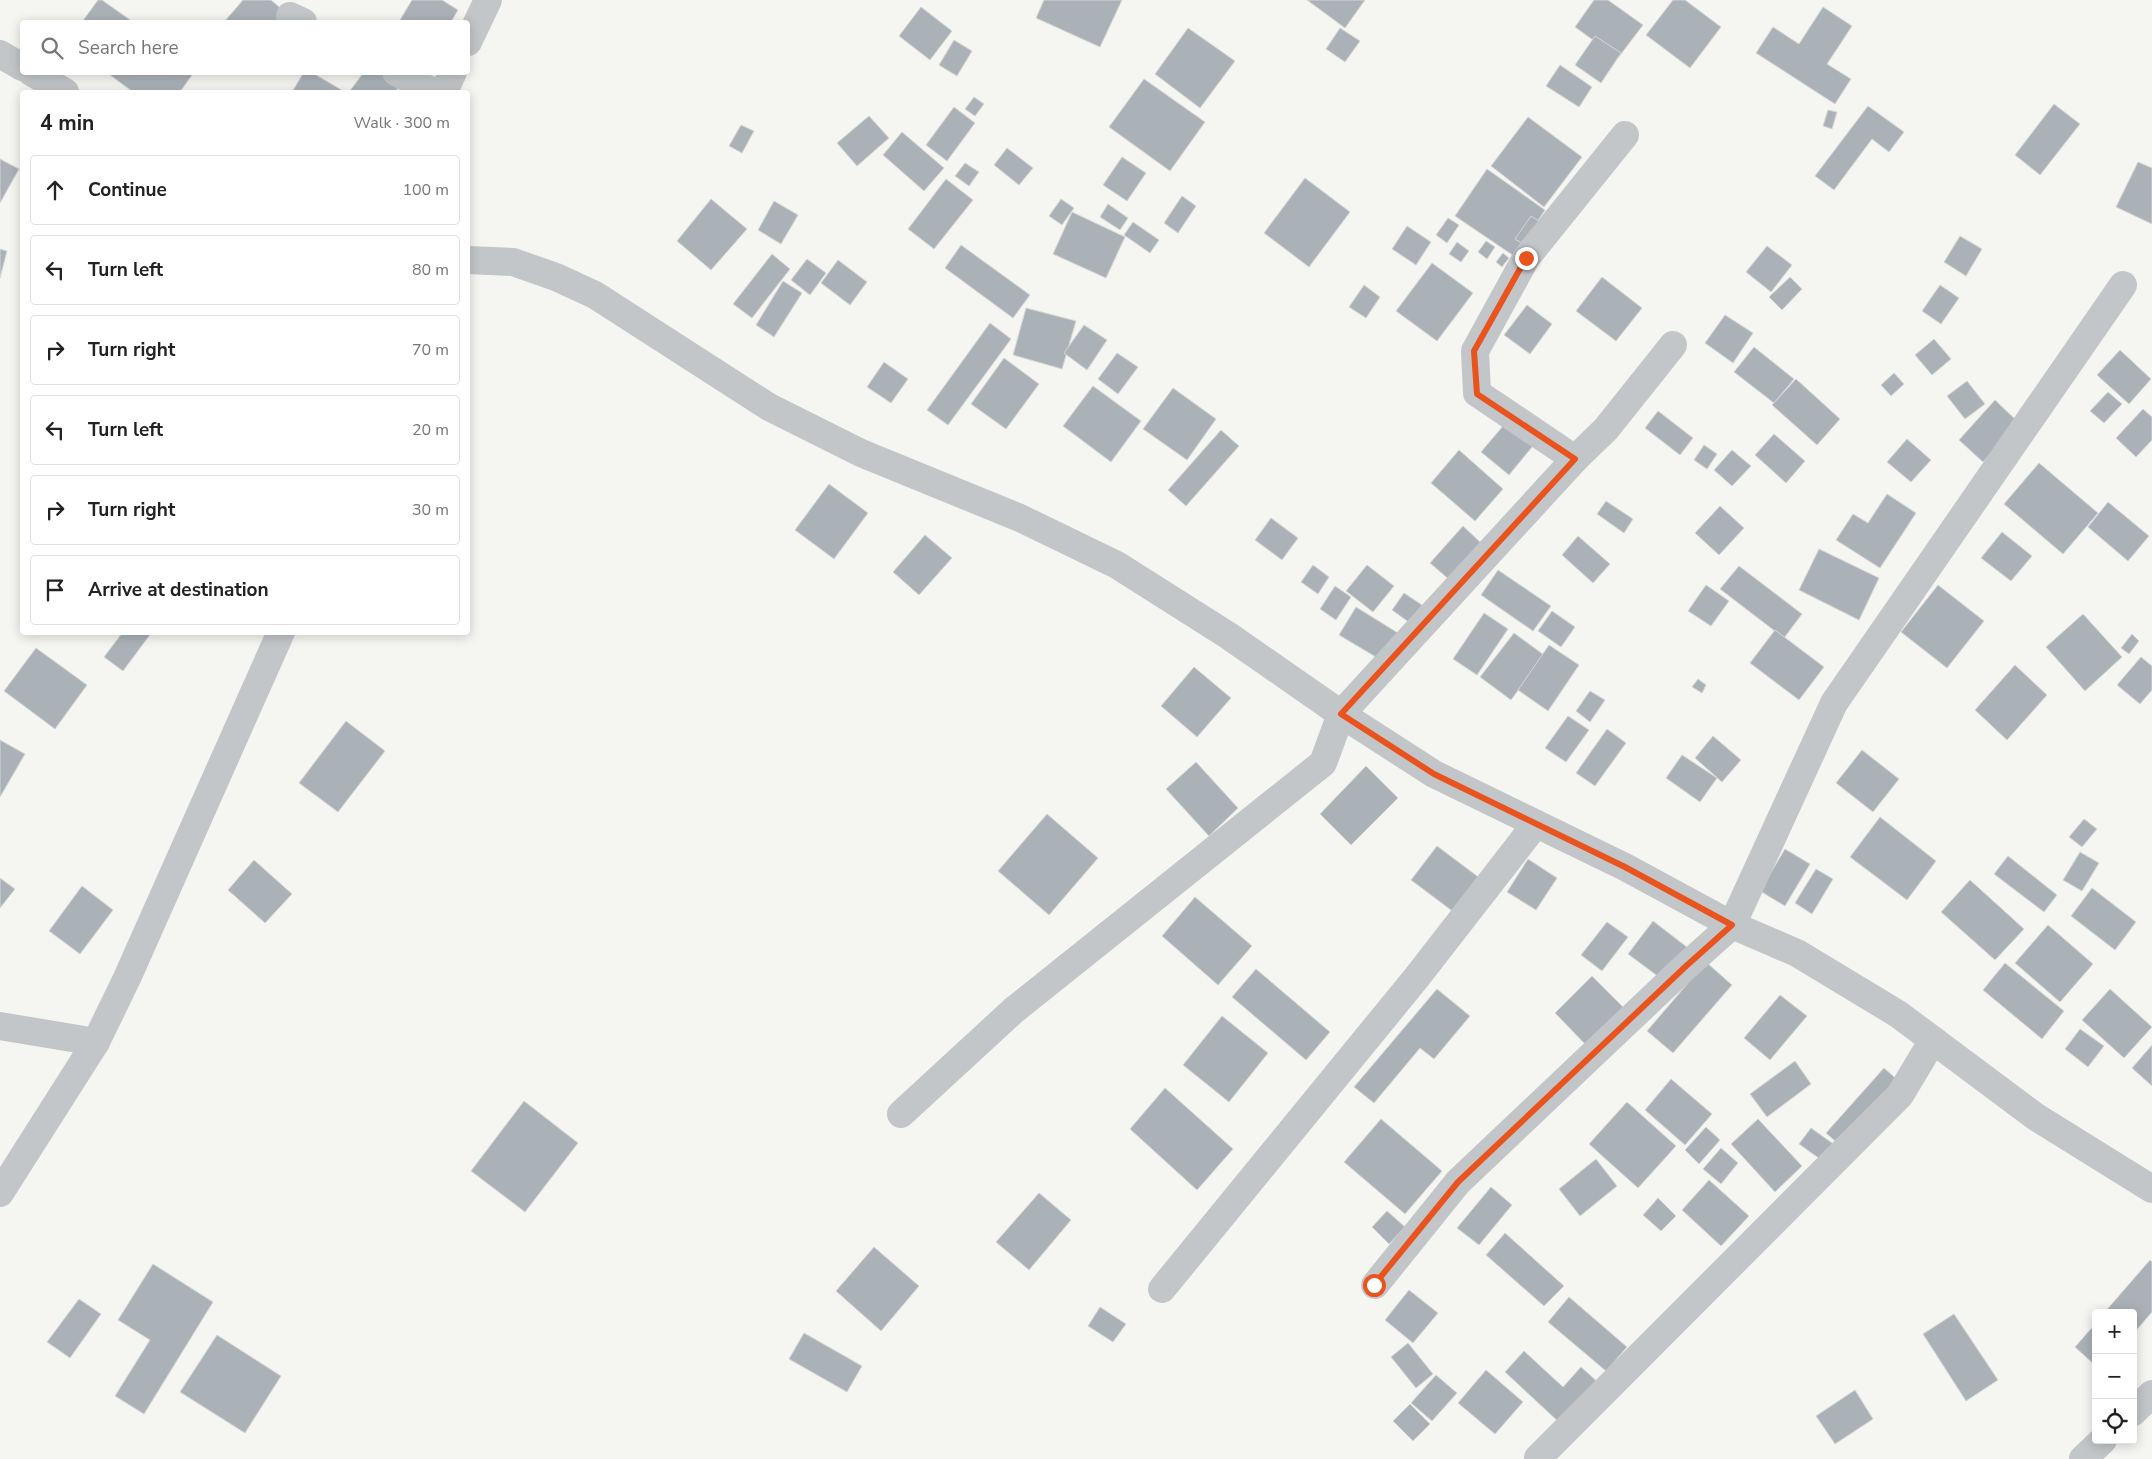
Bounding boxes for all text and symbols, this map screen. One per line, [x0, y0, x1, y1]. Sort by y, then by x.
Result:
search box [20, 20, 470, 75]
icon: search [38, 34, 66, 62]
text: Search here [78, 35, 179, 61]
text: 4 min [40, 109, 94, 137]
text: Walk · 300 m [354, 112, 450, 134]
icon: ahead [41, 176, 69, 204]
text: Continue [88, 177, 167, 203]
text: 100 m [402, 179, 449, 201]
route end [1515, 247, 1538, 270]
icon: left [41, 256, 69, 284]
text: Turn left [88, 257, 163, 283]
text: 80 m [412, 259, 449, 281]
icon: right [41, 336, 69, 364]
text: Turn right [88, 337, 175, 363]
text: 70 m [412, 339, 449, 361]
icon: left [41, 416, 69, 444]
text: Turn left [88, 417, 163, 443]
text: 20 m [412, 419, 449, 441]
icon: right [41, 496, 69, 524]
text: Turn right [88, 497, 175, 523]
text: 30 m [412, 499, 449, 521]
icon: arrive [41, 576, 69, 604]
text: Arrive at destination [88, 577, 269, 603]
route start [1363, 1274, 1386, 1297]
map controls [2092, 1309, 2137, 1444]
button: + [2092, 1309, 2137, 1354]
button: − [2092, 1354, 2137, 1399]
button: locate [2092, 1399, 2137, 1444]

